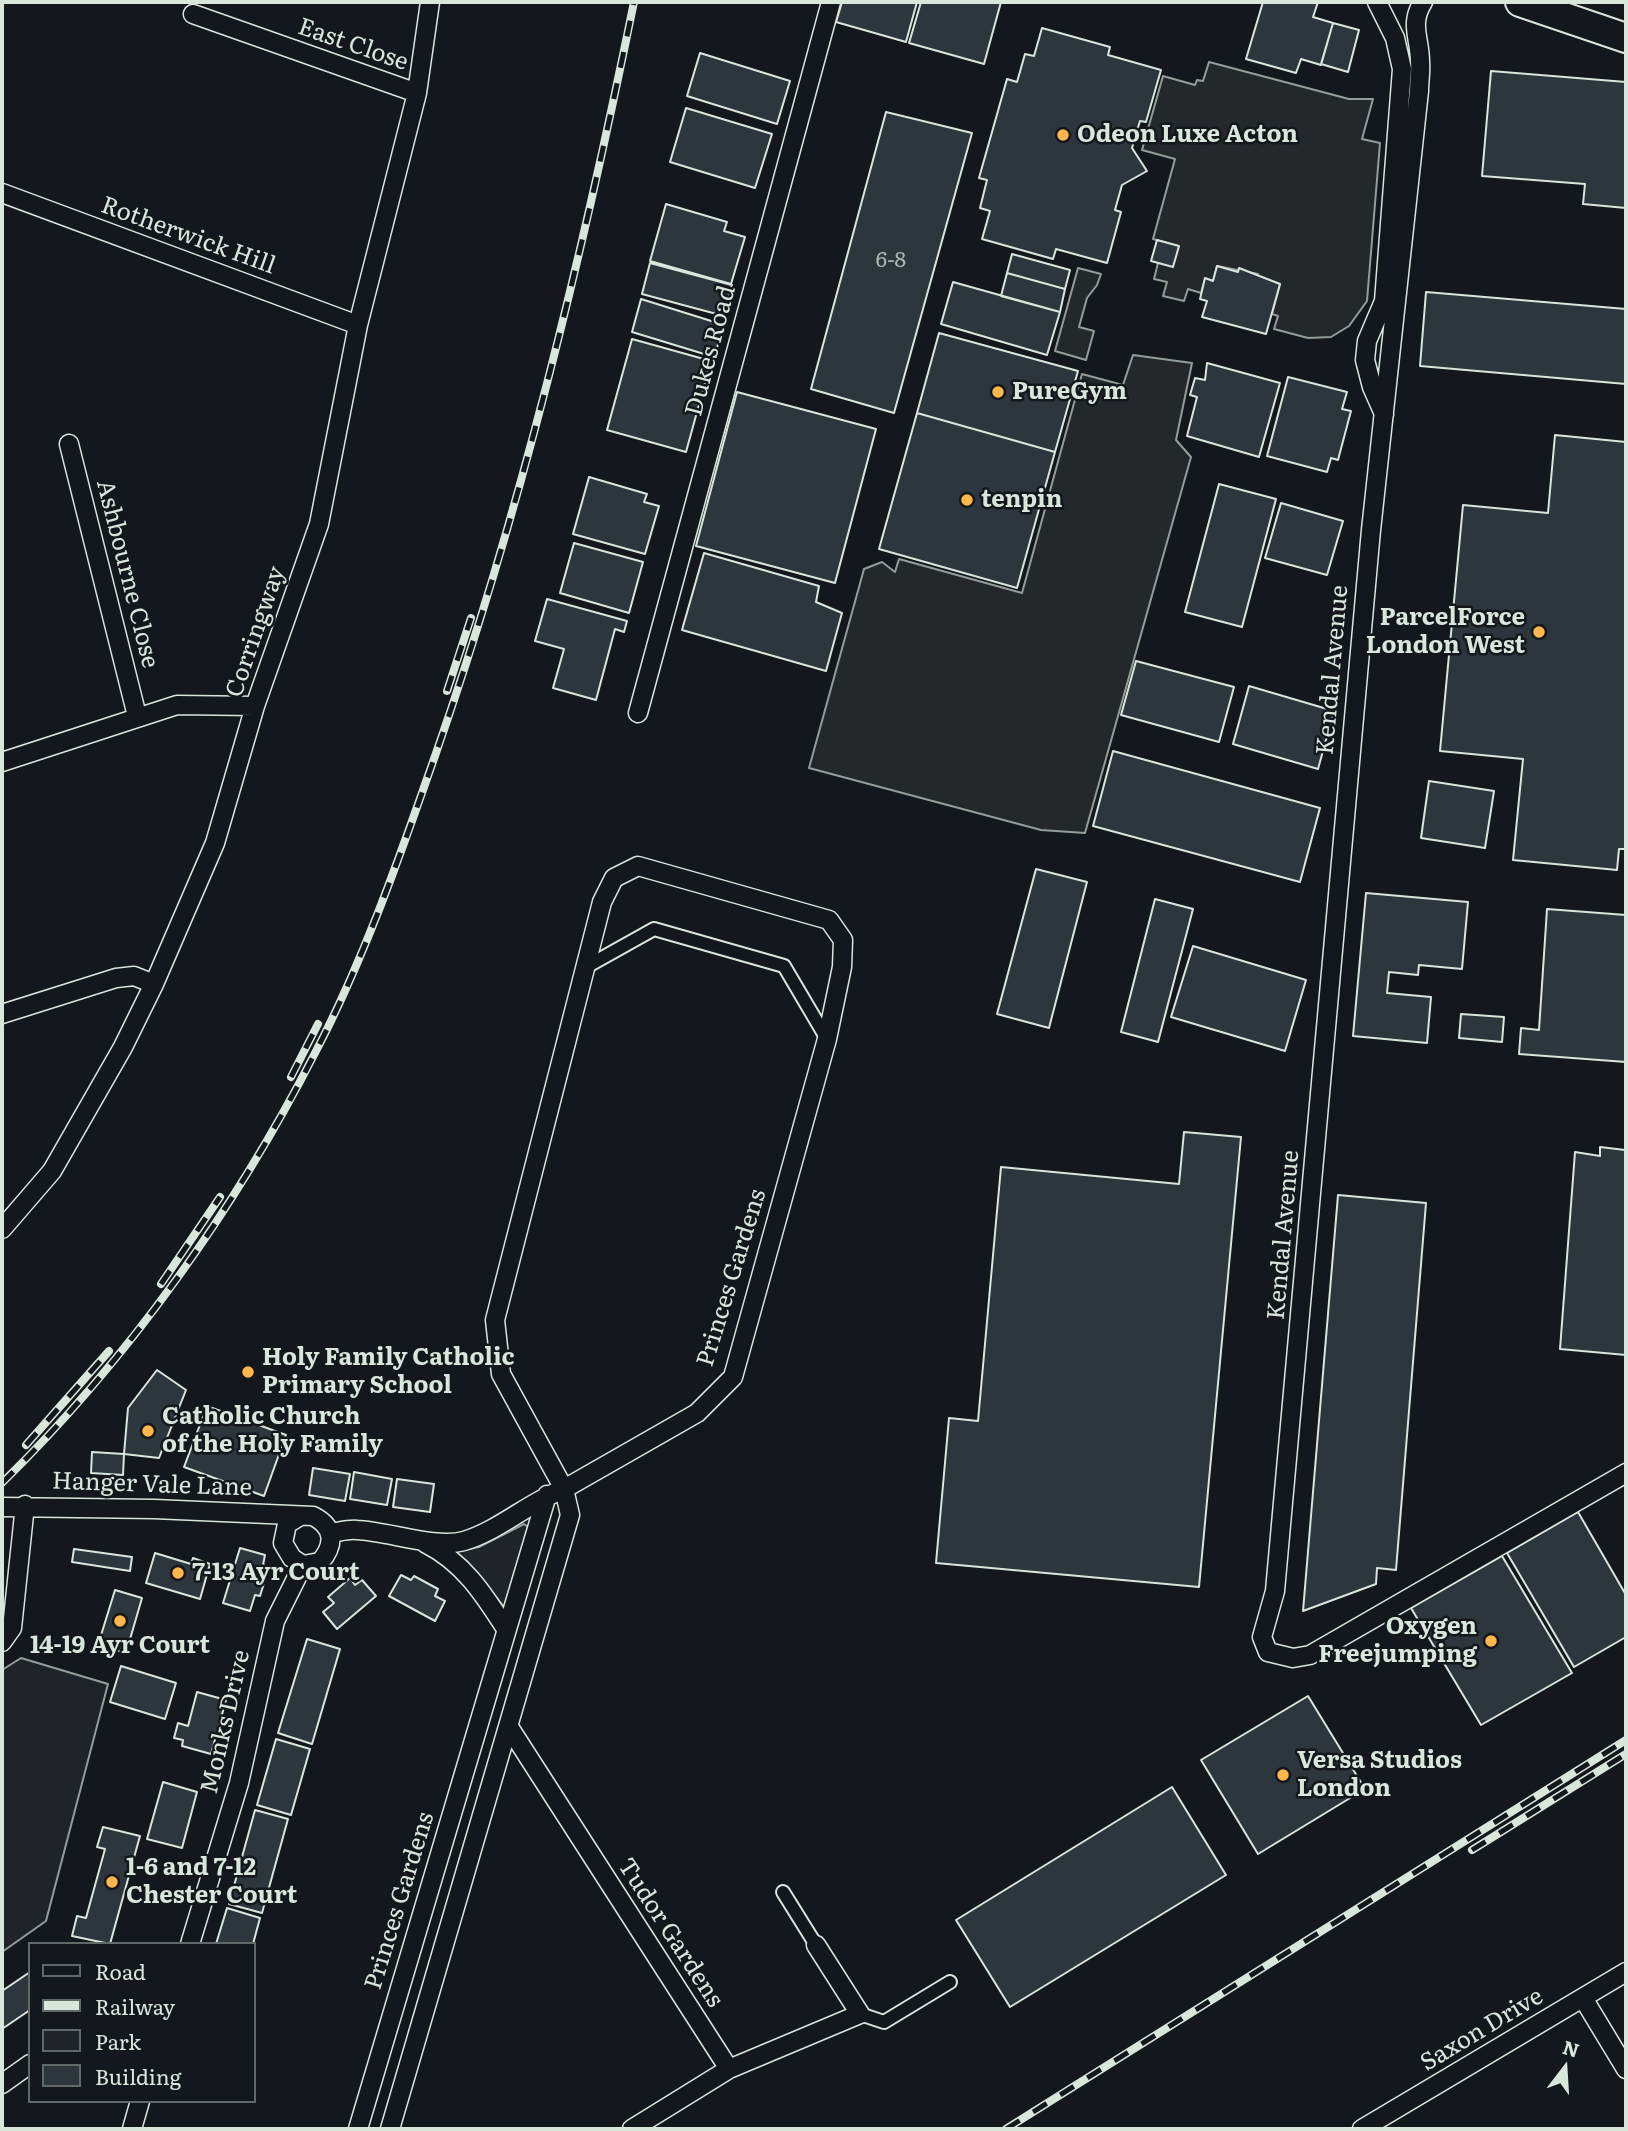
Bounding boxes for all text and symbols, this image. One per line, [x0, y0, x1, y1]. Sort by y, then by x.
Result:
street label: East Close [294, 13, 412, 77]
place label: Odeon Luxe Acton [1077, 121, 1298, 149]
marker: Odeon Luxe Acton [1055, 127, 1071, 143]
street label: Rotherwick Hill [97, 191, 279, 281]
house number: 6-8 [876, 248, 906, 274]
street label: Dukes Road [680, 283, 742, 419]
place label: PureGym [1012, 378, 1127, 406]
marker: PureGym [990, 384, 1006, 400]
street label: Ashbourne Close [90, 477, 164, 671]
place label: tenpin [981, 486, 1062, 514]
marker: tenpin [959, 492, 975, 508]
street label: Corringway [220, 563, 292, 701]
street label: Kendal Avenue [1311, 584, 1355, 756]
place label: ParcelForce London West [1366, 604, 1525, 660]
marker: ParcelForce London West [1531, 624, 1547, 640]
street label: Kendal Avenue [1262, 1149, 1306, 1321]
street label: Princes Gardens [691, 1186, 773, 1370]
place label: Holy Family Catholic Primary School [262, 1344, 515, 1400]
marker: Holy Family Catholic Primary School [240, 1364, 256, 1380]
place label: Catholic Church of the Holy Family [162, 1403, 383, 1459]
marker: Catholic Church of the Holy Family [140, 1423, 156, 1439]
street label: Hanger Vale Lane [51, 1467, 253, 1503]
place label: 7-13 Ayr Court [192, 1559, 360, 1587]
marker: 7-13 Ayr Court [170, 1565, 186, 1581]
marker: 14-19 Ayr Court [112, 1613, 128, 1629]
place label: Oxygen Freejumping [1318, 1613, 1477, 1669]
place label: 14-19 Ayr Court [30, 1632, 210, 1660]
marker: Oxygen Freejumping [1483, 1633, 1499, 1649]
street label: Monks Drive [195, 1647, 257, 1797]
place label: Versa Studios London [1297, 1747, 1462, 1803]
marker: Versa Studios London [1275, 1767, 1291, 1783]
street label: Princes Gardens [359, 1809, 441, 1993]
street label: Tudor Gardens [611, 1853, 729, 2013]
place label: 1-6 and 7-12 Chester Court [126, 1854, 297, 1910]
marker: 1-6 and 7-12 Chester Court [104, 1874, 120, 1890]
legend [28, 1942, 256, 2103]
text: Road [95, 1955, 146, 1986]
street label: Saxon Drive [1416, 1982, 1548, 2078]
text: Railway [95, 1990, 175, 2021]
text: Park [95, 2025, 141, 2056]
text: N [1559, 2032, 1583, 2064]
north arrow [1530, 2033, 1600, 2103]
text: Building [95, 2060, 181, 2091]

